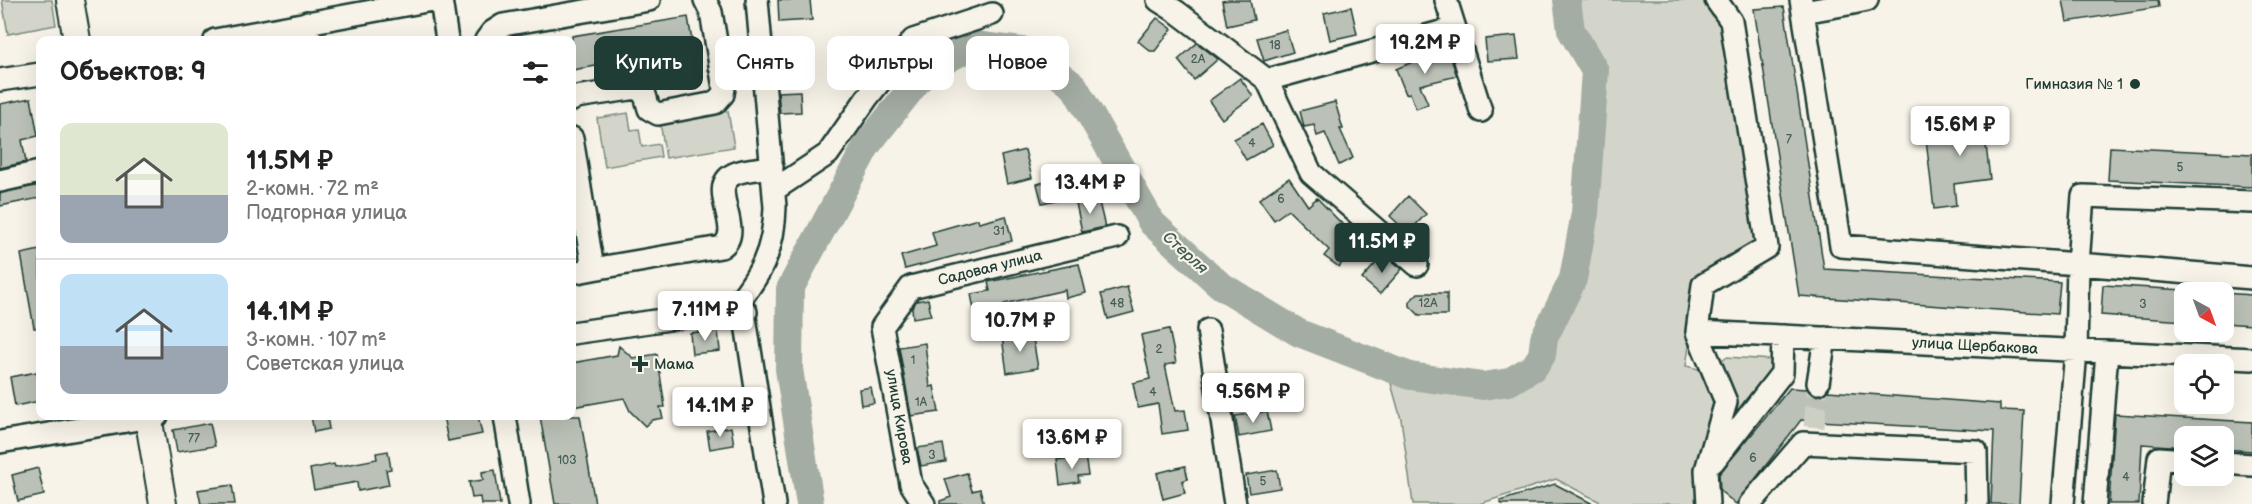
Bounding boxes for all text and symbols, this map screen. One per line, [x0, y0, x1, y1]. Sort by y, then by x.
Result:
pin: 19.2M ₽ [1370, 24, 1480, 75]
text: 19.2M ₽ [1390, 31, 1460, 55]
chip: Купить [594, 36, 703, 90]
chip: Снять [715, 36, 815, 90]
chip: Фильтры [827, 36, 954, 90]
chip: Новое [966, 36, 1069, 90]
house number: 18 [1269, 38, 1281, 53]
house number: 2А [1191, 52, 1206, 67]
icon: filters [519, 56, 552, 89]
text: Объектов: 9 [60, 57, 206, 88]
place label: Гимназия № 1 [2025, 75, 2123, 94]
marker: Гимназия № 1 [2128, 77, 2142, 91]
pin: 15.6M ₽ [1905, 106, 2015, 157]
text: 15.6M ₽ [1925, 113, 1995, 137]
house number: 7 [1786, 132, 1792, 147]
house number: 4 [1248, 136, 1256, 151]
text: 11.5M ₽ [246, 146, 333, 177]
icon: home [108, 147, 180, 219]
house number: 5 [2177, 160, 2184, 175]
pin: 13.4M ₽ [1035, 164, 1145, 215]
text: 13.4M ₽ [1055, 171, 1125, 195]
text: 2-комн. · 72 m² [246, 177, 379, 201]
house number: 6 [1277, 192, 1285, 207]
text: Подгорная улица [246, 201, 407, 225]
pin: 11.5M ₽ [1327, 223, 1437, 274]
house number: 31 [993, 224, 1005, 239]
water label: Стерля [1159, 228, 1212, 278]
text: 11.5M ₽ [1348, 230, 1416, 254]
street label: Садовая улица [936, 246, 1044, 290]
north arrow [2174, 282, 2234, 342]
map controls [2174, 282, 2234, 486]
pin: 7.11M ₽ [650, 291, 760, 342]
house number: 48 [1110, 296, 1124, 311]
house number: 12А [1419, 296, 1438, 311]
text: 14.1M ₽ [246, 297, 334, 328]
house number: 3 [2139, 297, 2147, 312]
icon: home [108, 298, 180, 370]
text: 7.11M ₽ [672, 298, 738, 322]
pin: 10.7M ₽ [965, 302, 1075, 353]
text: 10.7M ₽ [985, 309, 1055, 333]
text: 3-комн. · 107 m² [246, 328, 387, 352]
street label: улица Щербакова [1911, 333, 2039, 359]
house number: 2 [1155, 342, 1163, 357]
text: Советская улица [246, 352, 404, 376]
house number: 1 [911, 353, 915, 368]
button: locate [2174, 354, 2234, 414]
marker: Мама [631, 355, 649, 373]
place label: Мама [654, 355, 694, 374]
street label: улица Кирова [881, 368, 917, 466]
pin: 9.56M ₽ [1198, 373, 1308, 424]
text: 9.56M ₽ [1216, 380, 1290, 404]
house number: 4 [1149, 385, 1157, 400]
pin: 14.1M ₽ [665, 387, 775, 438]
text: 14.1M ₽ [686, 394, 754, 418]
house number: 1А [915, 395, 928, 410]
pin: 13.6M ₽ [1017, 419, 1127, 470]
text: 13.6M ₽ [1037, 426, 1107, 450]
button: layers [2174, 426, 2234, 486]
house number: 77 [188, 431, 200, 446]
house number: 3 [928, 448, 936, 463]
house number: 6 [1749, 451, 1757, 466]
house number: 103 [557, 453, 577, 468]
house number: 4 [2122, 470, 2130, 485]
house number: 5 [1260, 474, 1267, 489]

